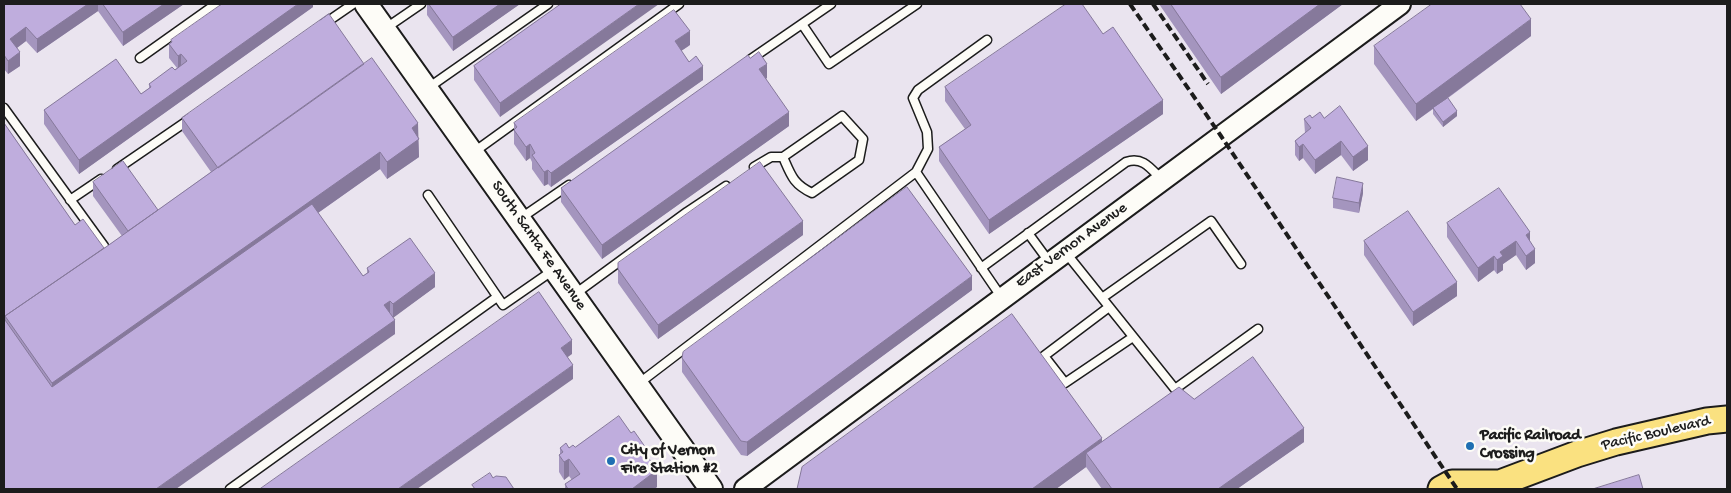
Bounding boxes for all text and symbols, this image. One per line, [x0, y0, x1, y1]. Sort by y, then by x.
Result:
street label: South Santa Fe Avenue [486, 178, 590, 314]
street label: East Vernon Avenue [1012, 199, 1132, 293]
street label: Pacific Boulevard [1600, 412, 1712, 456]
place label: Pacific Railroad Crossing [1480, 427, 1581, 465]
marker: Pacific Railroad Crossing [1464, 440, 1476, 452]
place label: City of Vernon Fire Station #2 [621, 442, 718, 480]
marker: City of Vernon Fire Station #2 [605, 455, 617, 467]

